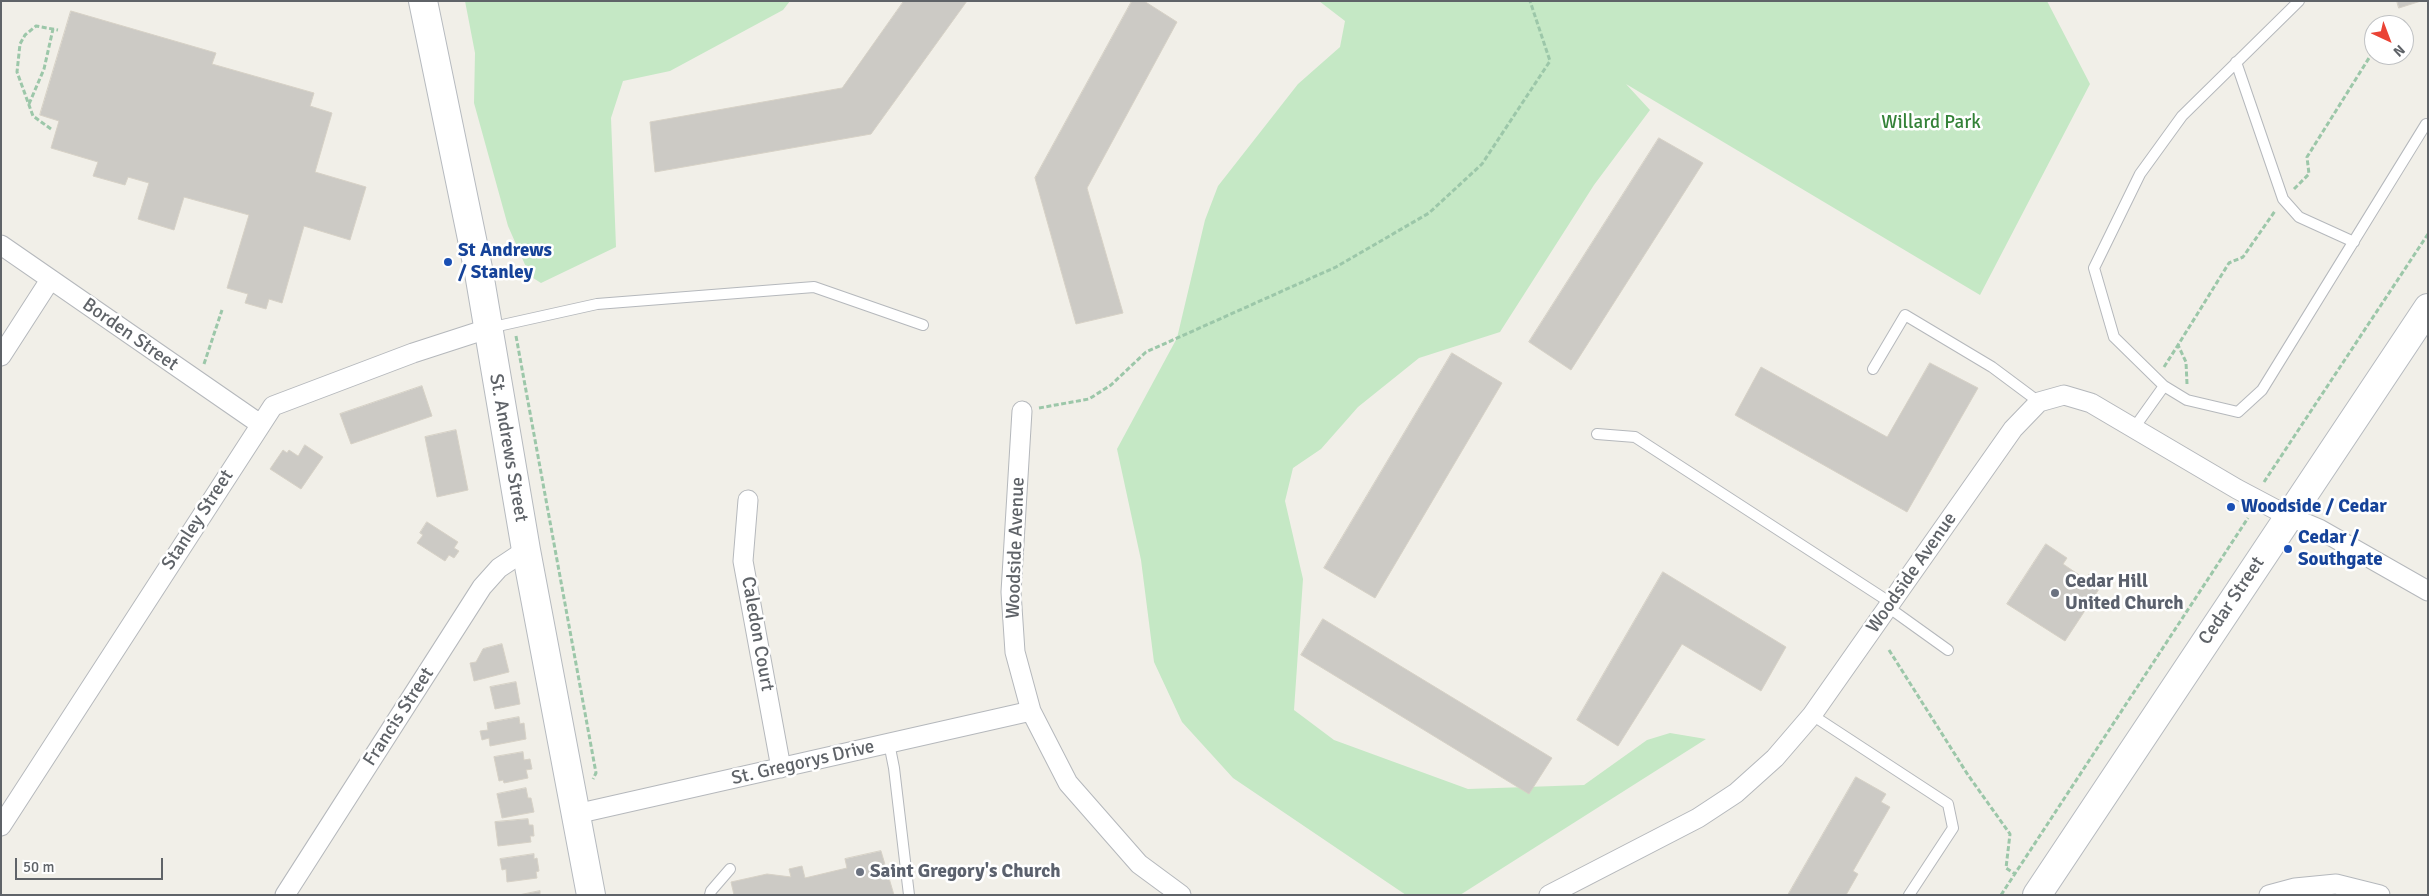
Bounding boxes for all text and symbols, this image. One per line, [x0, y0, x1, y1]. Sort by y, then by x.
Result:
north arrow [2364, 15, 2414, 65]
text: N [2390, 41, 2408, 60]
park label: Willard Park [1881, 112, 1981, 134]
place label: St Andrews / Stanley [458, 240, 552, 284]
marker: St Andrews / Stanley [442, 256, 454, 268]
street label: Borden Street [78, 294, 182, 376]
street label: St. Andrews Street [484, 372, 532, 524]
street label: Stanley Street [157, 466, 239, 574]
street label: Woodside Avenue [1002, 477, 1030, 619]
place label: Woodside / Cedar [2241, 496, 2387, 518]
marker: Woodside / Cedar [2225, 501, 2237, 513]
street label: Woodside Avenue [1862, 508, 1962, 638]
place label: Cedar / Southgate [2298, 527, 2383, 571]
marker: Cedar / Southgate [2282, 543, 2294, 555]
street label: Cedar Street [2194, 553, 2270, 649]
place label: Cedar Hill United Church [2065, 571, 2183, 615]
street label: Caledon Court [736, 575, 778, 693]
marker: Cedar Hill United Church [2049, 587, 2061, 599]
street label: Francis Street [359, 664, 439, 770]
street label: St. Gregorys Drive [729, 735, 877, 791]
scale bar [18, 848, 165, 880]
text: 50 m [23, 858, 54, 876]
place label: Saint Gregory's Church [870, 861, 1061, 883]
marker: Saint Gregory's Church [854, 866, 866, 878]

